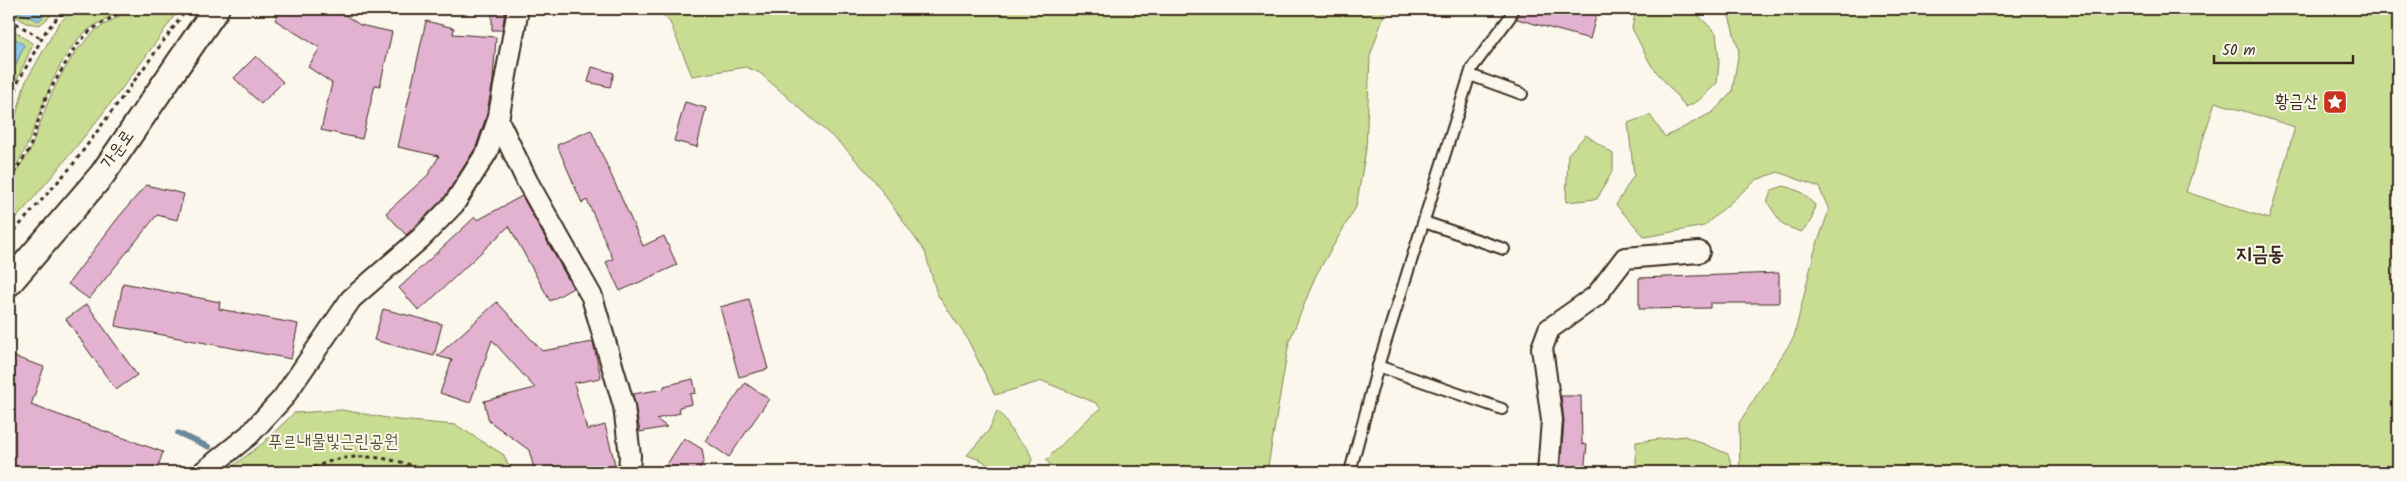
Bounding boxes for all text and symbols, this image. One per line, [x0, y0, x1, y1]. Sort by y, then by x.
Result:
scale bar [2214, 32, 2353, 64]
text: 50 m [2222, 39, 2256, 63]
place label: 황금산 [2275, 88, 2319, 117]
place icon: 황금산 [2322, 89, 2348, 115]
street label: 가운로 [94, 124, 142, 176]
district label: 지금동 [2236, 239, 2284, 271]
park label: 푸르내물빛근린공원 [268, 428, 398, 457]

